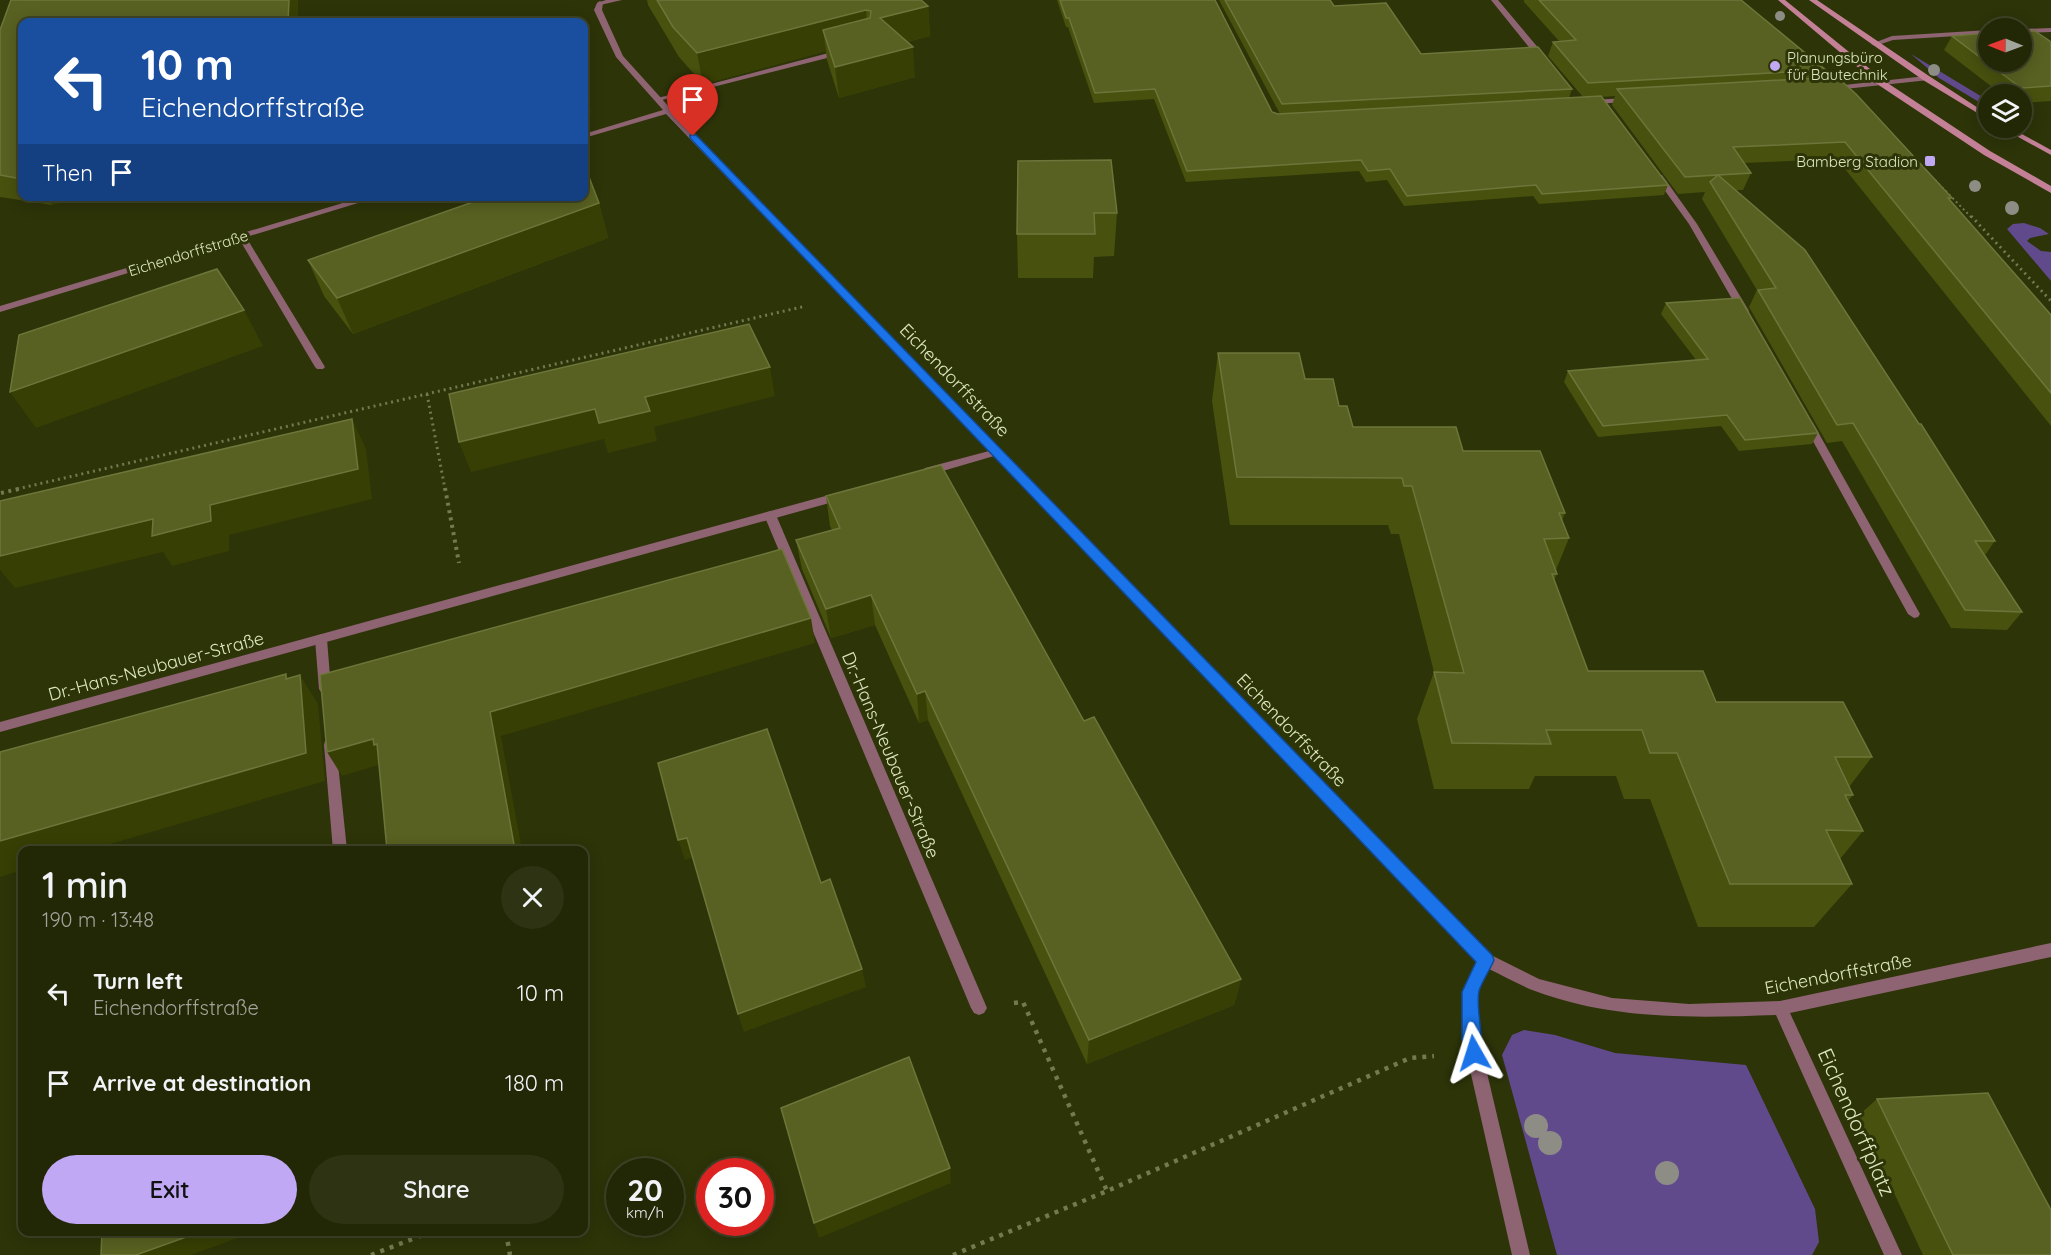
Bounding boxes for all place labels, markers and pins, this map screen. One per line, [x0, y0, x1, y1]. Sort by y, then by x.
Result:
place label: Planungsbüro für Bautechnik [1787, 48, 1888, 84]
marker: Planungsbüro für Bautechnik [1768, 59, 1782, 73]
pin [667, 74, 718, 136]
place label: Bamberg Stadion [1796, 152, 1918, 171]
marker: Bamberg Stadion [1923, 154, 1937, 168]

